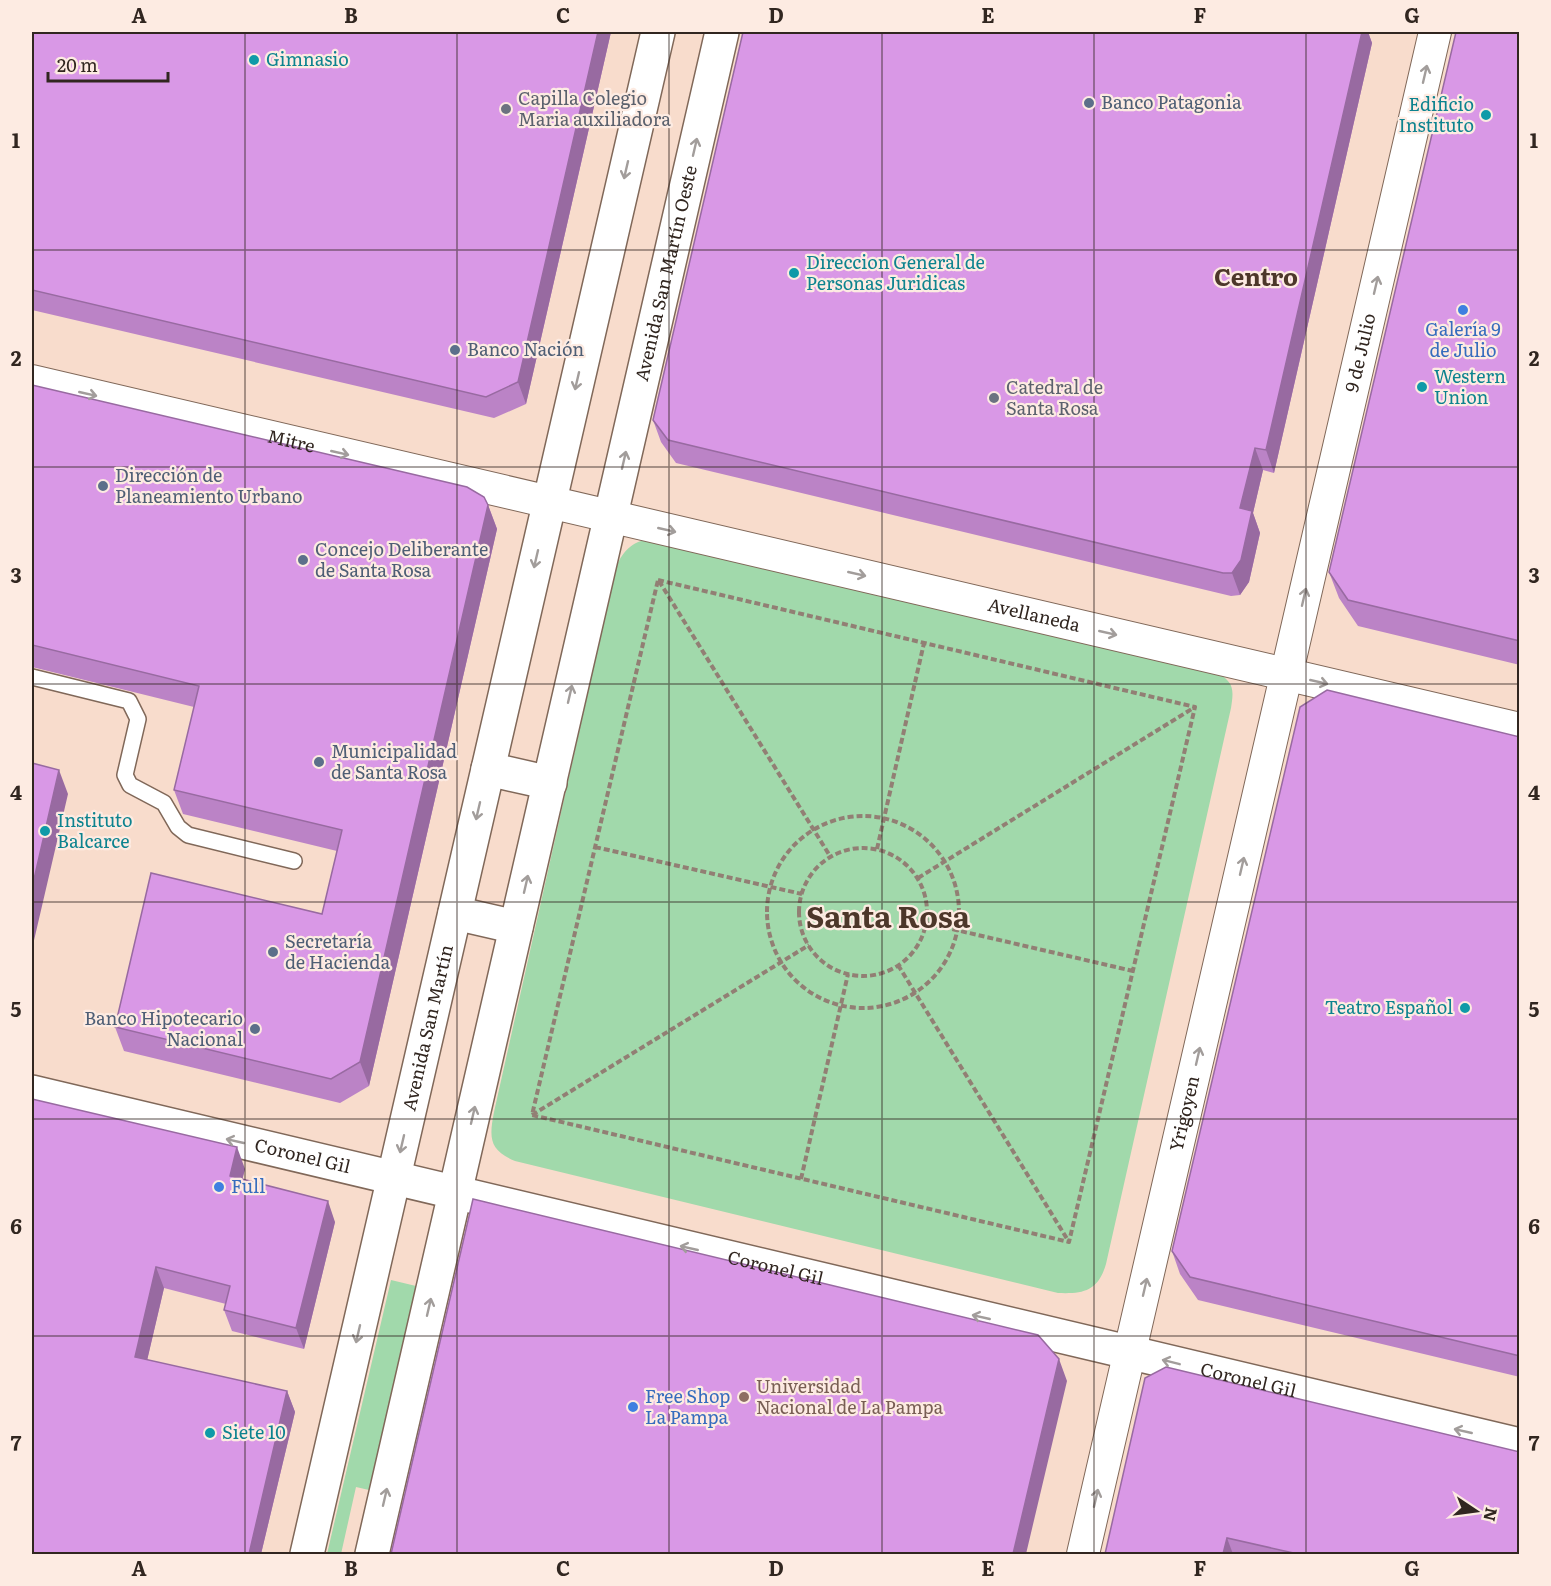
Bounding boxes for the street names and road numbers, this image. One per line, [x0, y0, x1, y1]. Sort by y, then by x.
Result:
street label: Avenida San Martín Oeste [627, 162, 703, 384]
street label: 9 de Julio [1337, 310, 1382, 395]
street label: Mitre [265, 422, 318, 459]
street label: Avellaneda [985, 590, 1084, 638]
street label: Avenida San Martín [395, 942, 459, 1113]
street label: Yrigoyen [1162, 1073, 1205, 1154]
street label: Coronel Gil [252, 1130, 354, 1179]
street label: Coronel Gil [725, 1242, 826, 1291]
street label: Coronel Gil [1198, 1355, 1299, 1403]

